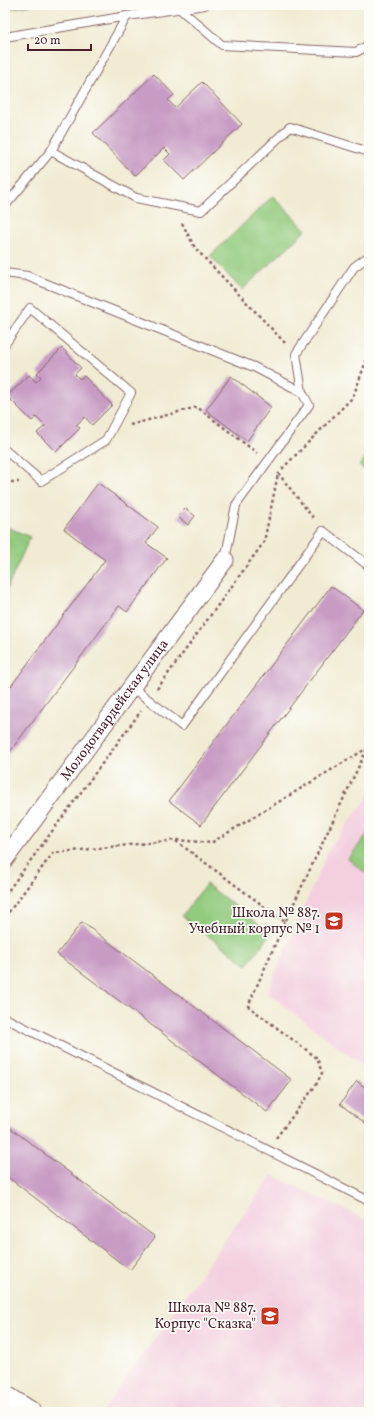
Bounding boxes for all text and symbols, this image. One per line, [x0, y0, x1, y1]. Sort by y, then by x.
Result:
scale bar [28, 26, 91, 52]
text: 20 m [34, 33, 61, 49]
street label: Молодогвардейская улица [56, 635, 173, 785]
place label: Школа № 887. Учебный корпус № 1 [189, 904, 320, 939]
school or university icon: Школа № 887. Учебный корпус № 1 [323, 910, 345, 932]
place label: Школа № 887. Корпус "Сказка" [154, 1299, 256, 1334]
school or university icon: Школа № 887. Корпус "Сказка" [259, 1305, 281, 1327]

